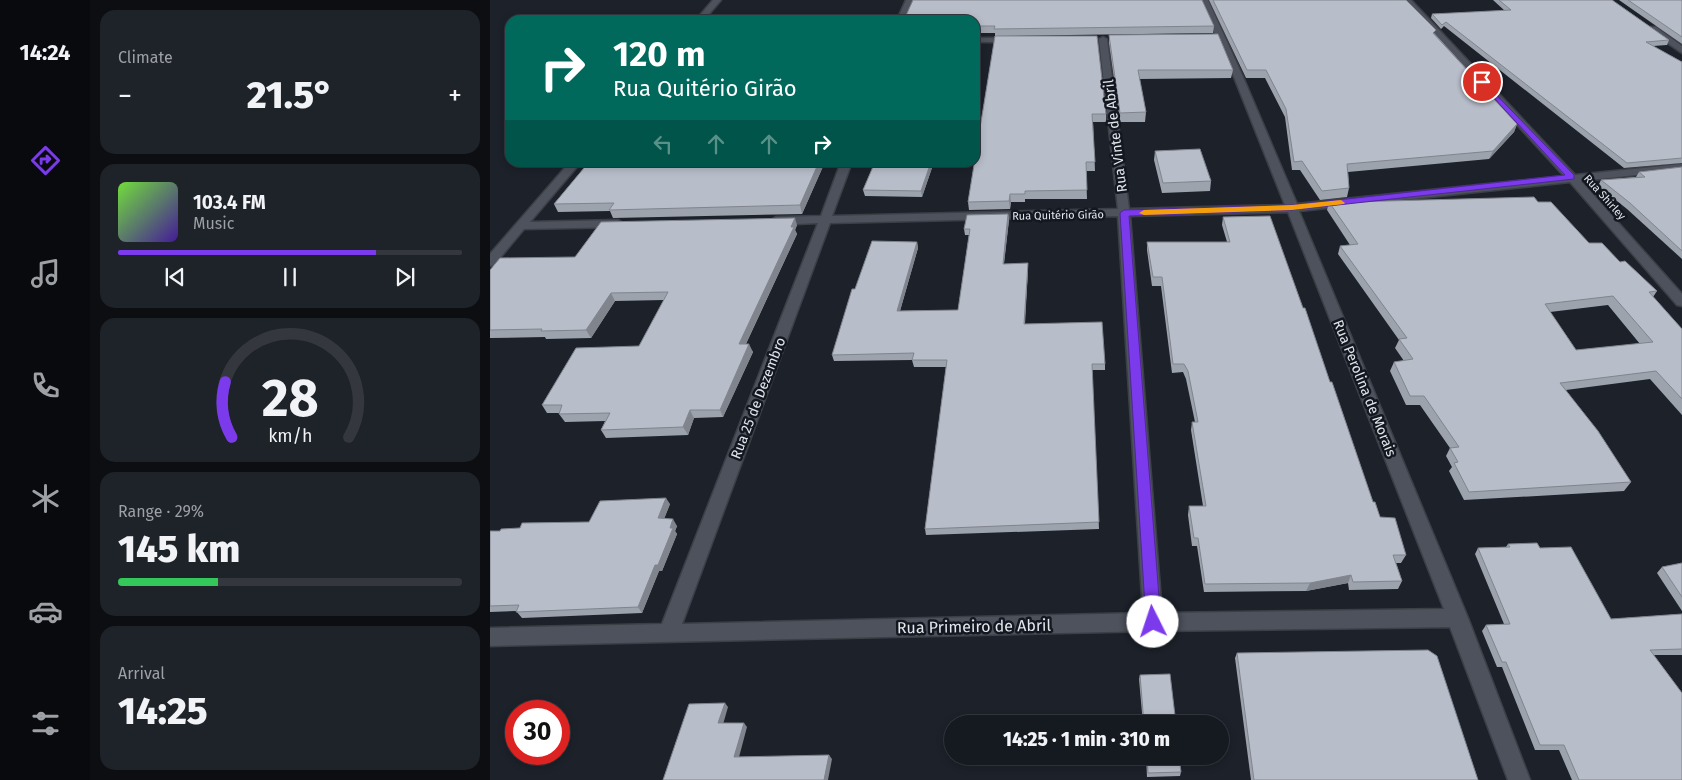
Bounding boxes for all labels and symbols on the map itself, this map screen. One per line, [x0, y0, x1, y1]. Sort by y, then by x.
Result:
pin [1461, 61, 1503, 103]
street label: Rua Vinte de Abril [1100, 79, 1131, 193]
street label: Rua Shirley [1581, 172, 1629, 223]
street label: Rua Quitério Girão [1012, 208, 1104, 223]
street label: Rua Perolina de Morais [1329, 317, 1400, 459]
street label: Rua 25 de Dezembro [727, 335, 790, 461]
position arrow [1126, 595, 1178, 647]
street label: Rua Primeiro de Abril [897, 616, 1052, 637]
speed limit sign: 30 [505, 700, 570, 765]

